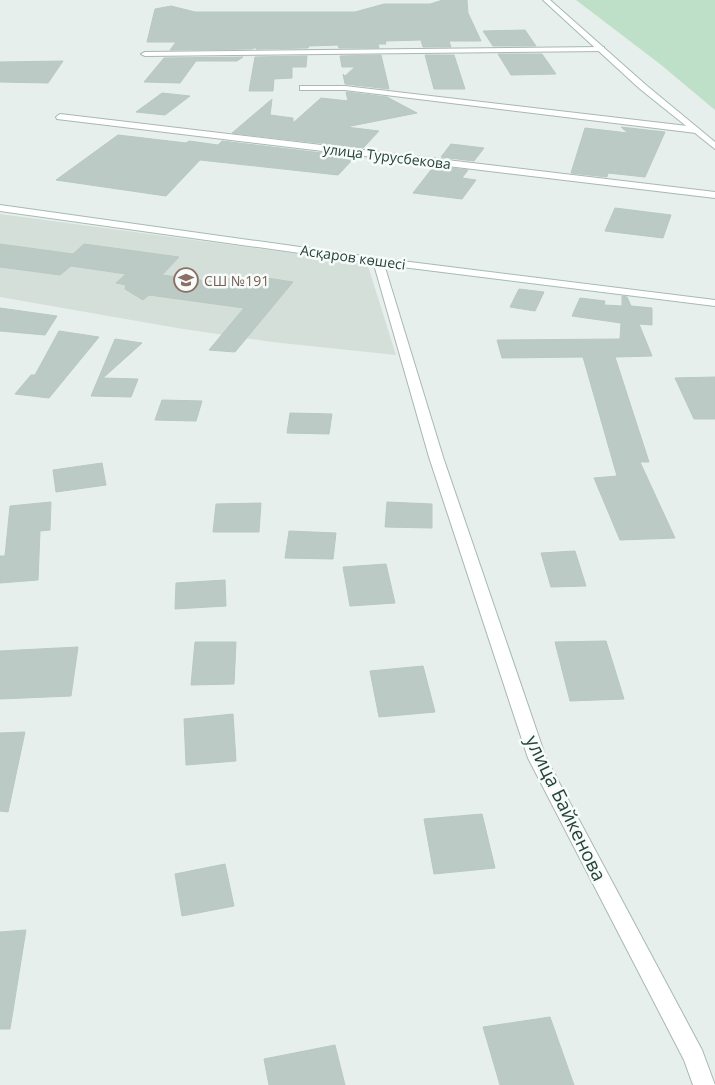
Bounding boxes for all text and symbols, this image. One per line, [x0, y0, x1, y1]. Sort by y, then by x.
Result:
street label: улица Турусбекова [322, 139, 452, 173]
street label: Асқаров көшесі [299, 240, 407, 274]
school or university icon: СШ №191 [173, 267, 199, 293]
place label: СШ №191 [204, 271, 269, 290]
street label: улица Байкенова [519, 731, 613, 885]

